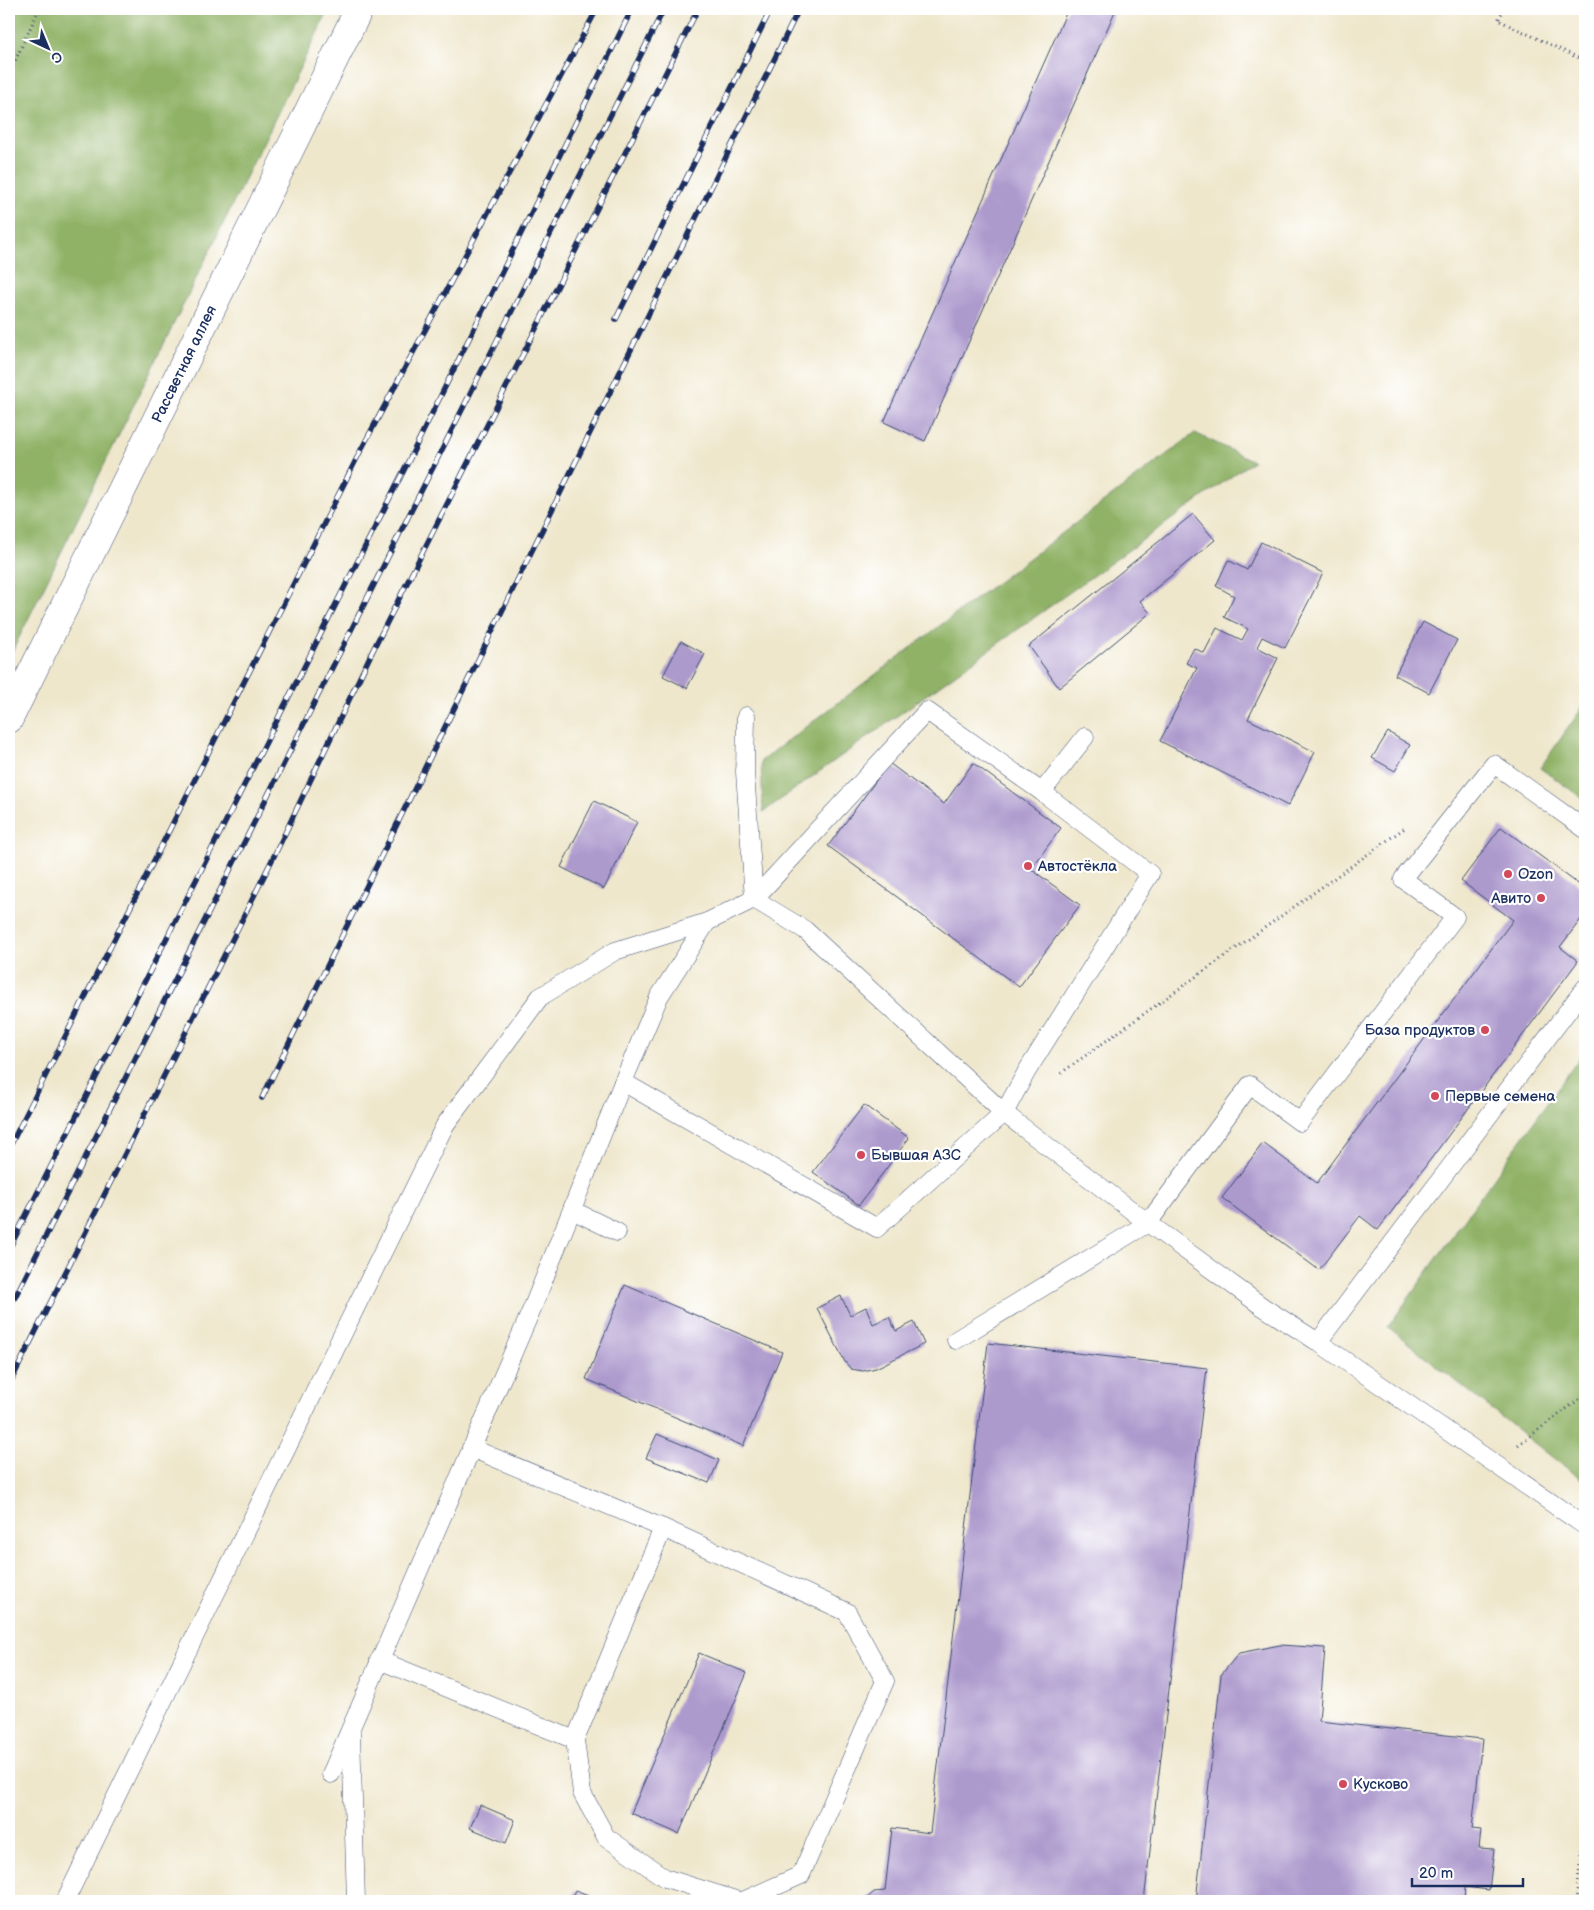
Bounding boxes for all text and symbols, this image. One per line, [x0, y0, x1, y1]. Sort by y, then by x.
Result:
north arrow [22, 22, 72, 72]
text: С [47, 47, 66, 67]
street label: Рассветная аллея [148, 302, 221, 426]
place label: Автостёкла [1037, 857, 1117, 876]
marker: Автостёкла [1022, 860, 1034, 872]
place label: Ozon [1518, 865, 1553, 884]
marker: Ozon [1502, 868, 1514, 880]
place label: Авито [1490, 889, 1531, 908]
marker: Авито [1535, 892, 1547, 904]
place label: База продуктов [1365, 1021, 1475, 1040]
marker: База продуктов [1479, 1024, 1491, 1036]
place label: Первые семена [1445, 1087, 1556, 1106]
marker: Первые семена [1429, 1090, 1441, 1102]
place label: Бывшая АЗС [871, 1146, 961, 1165]
marker: Бывшая АЗС [855, 1149, 867, 1161]
place label: Кусково [1353, 1775, 1408, 1794]
marker: Кусково [1337, 1778, 1349, 1790]
scale bar [1412, 1855, 1523, 1887]
text: 20 m [1419, 1864, 1453, 1883]

